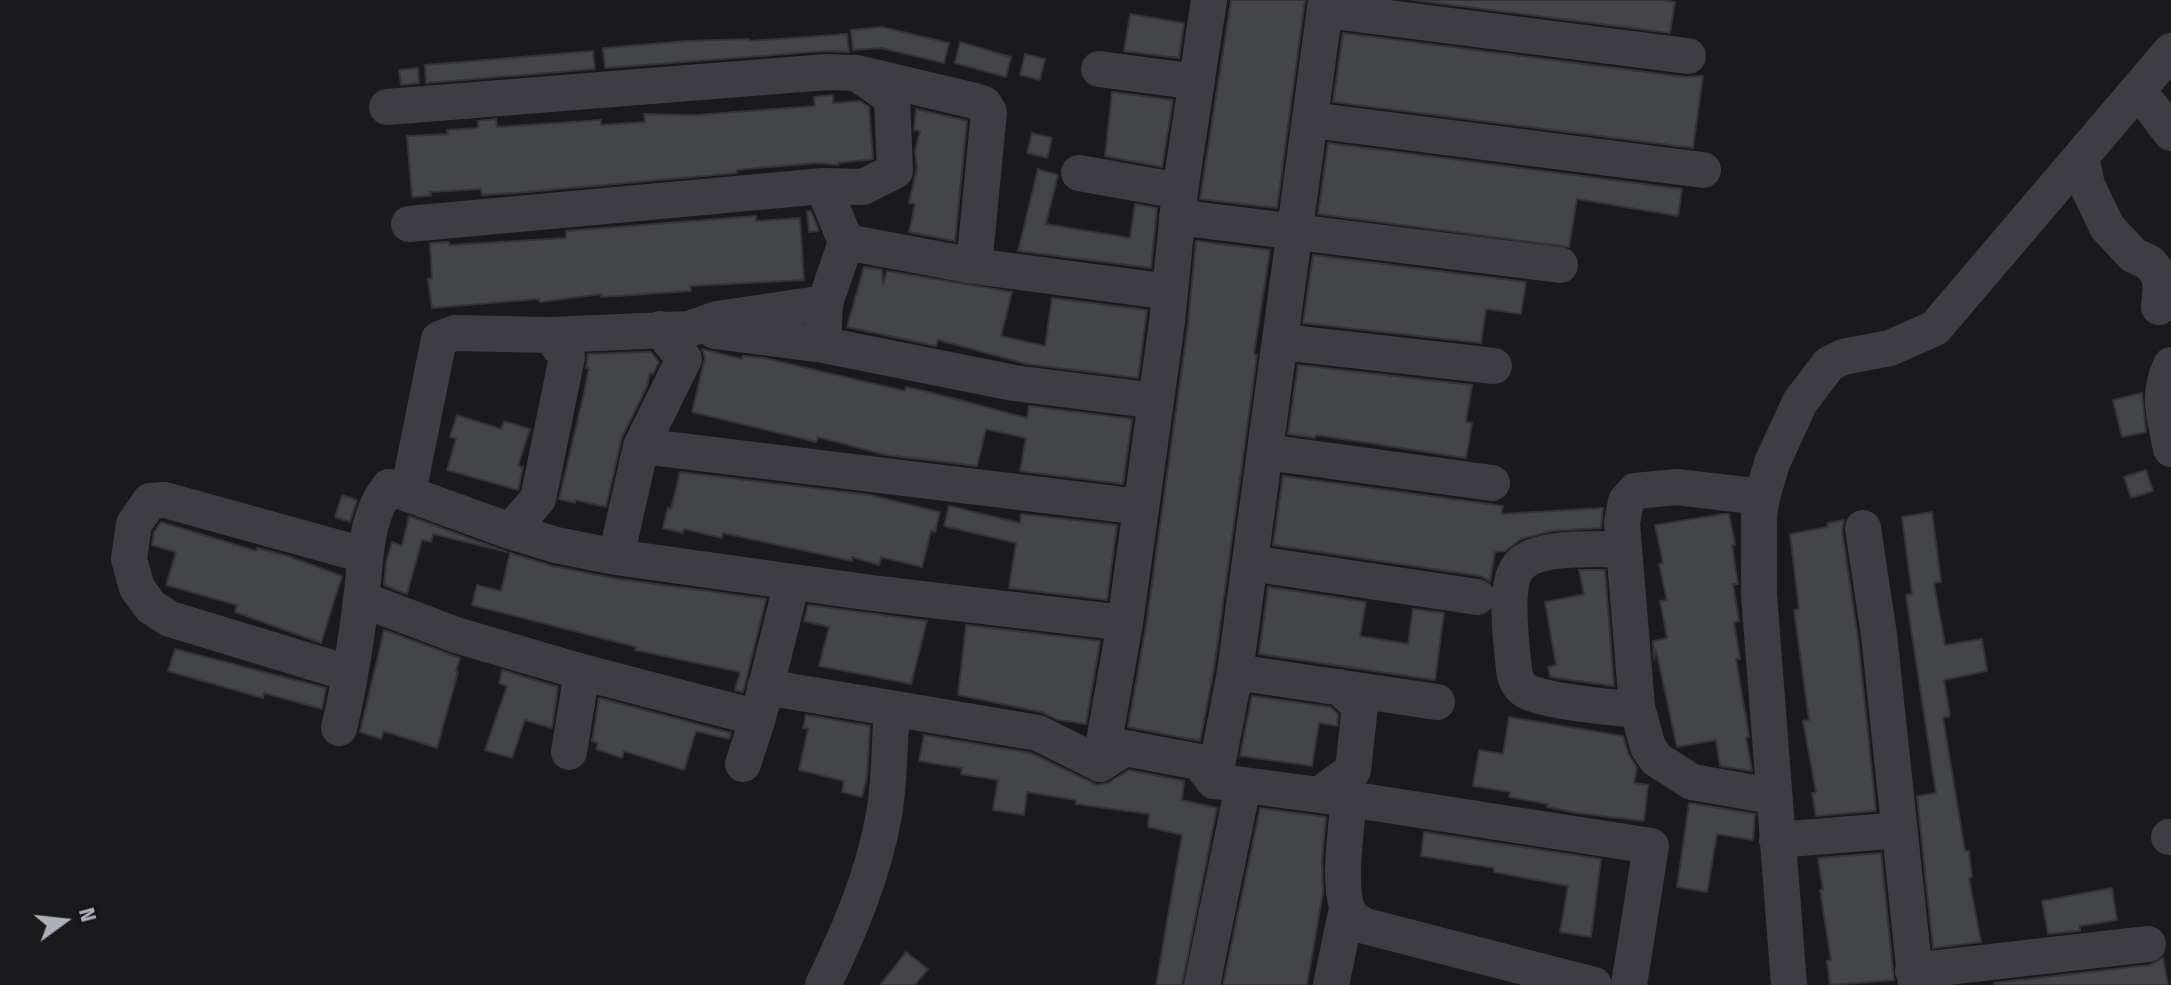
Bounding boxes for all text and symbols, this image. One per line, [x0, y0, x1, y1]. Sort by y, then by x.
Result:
north arrow [24, 881, 104, 961]
text: N [73, 905, 102, 925]

